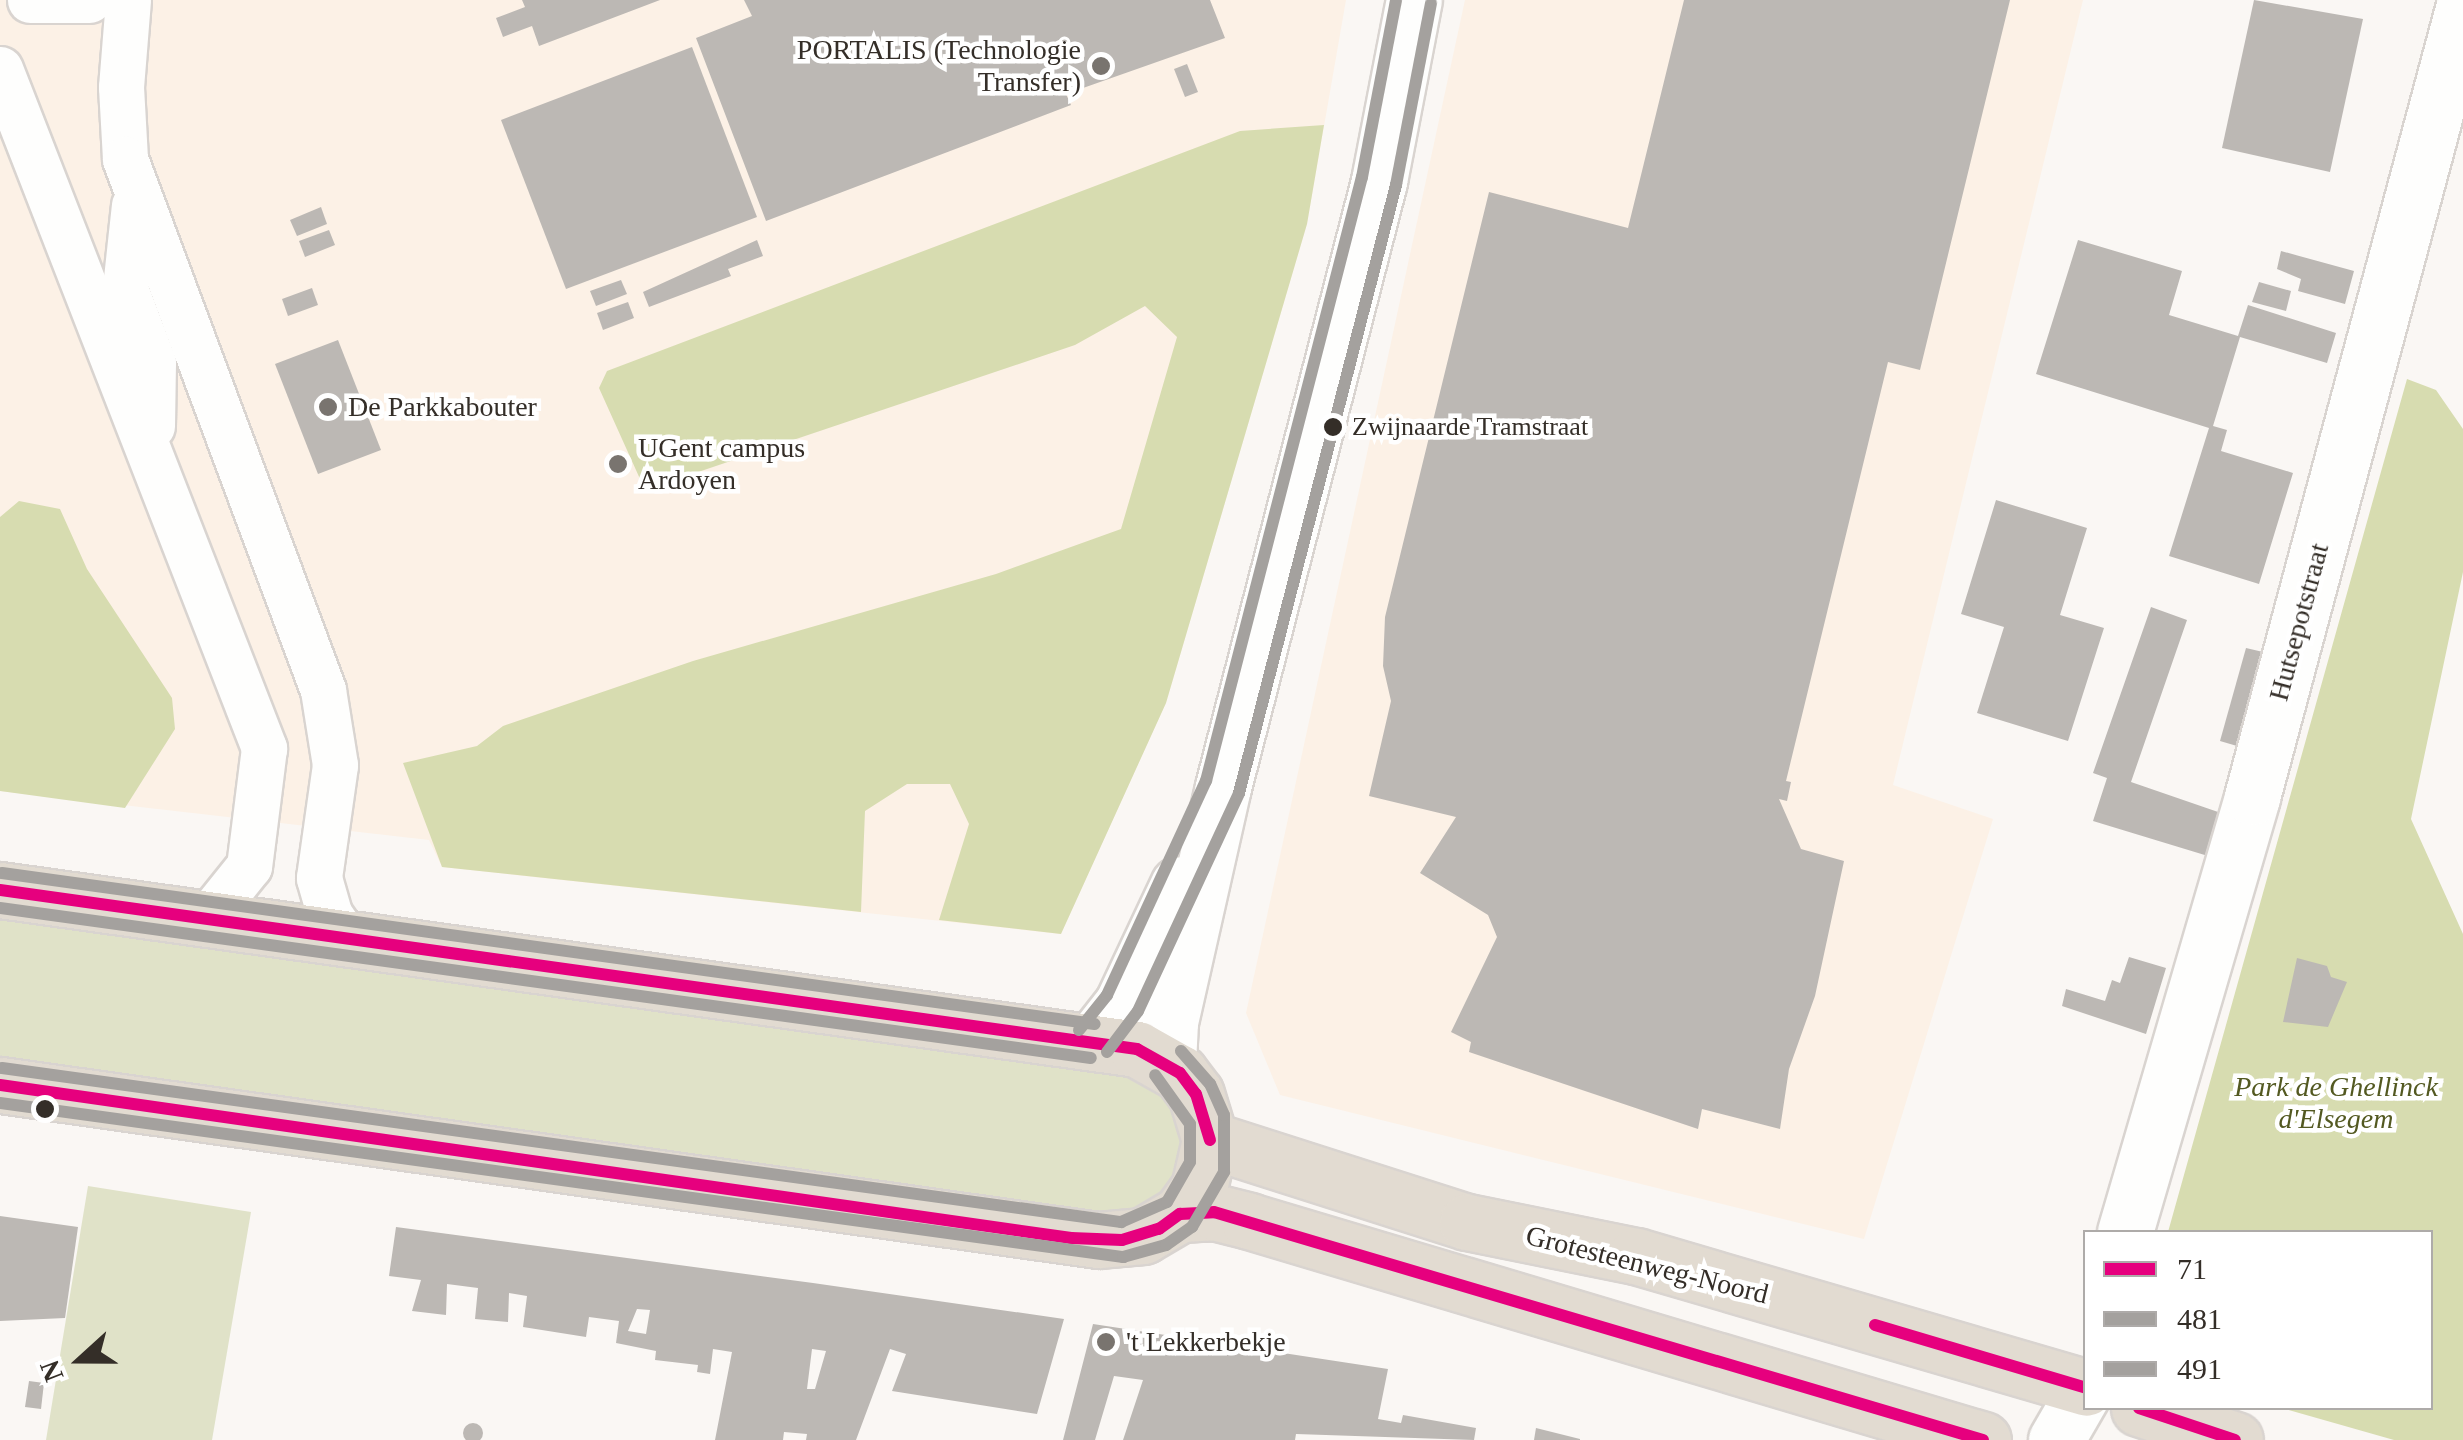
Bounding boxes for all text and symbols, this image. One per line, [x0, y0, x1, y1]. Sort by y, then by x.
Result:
place label: PORTALIS (Technologie Transfer) [797, 33, 1081, 99]
marker: PORTALIS (Technologie Transfer) [1090, 55, 1112, 77]
place label: De Parkkabouter [348, 390, 537, 424]
marker: De Parkkabouter [317, 396, 339, 418]
place label: Zwijnaarde Tramstraat [1352, 411, 1589, 443]
marker: Zwijnaarde Tramstraat [1323, 417, 1343, 437]
place label: UGent campus Ardoyen [638, 431, 805, 497]
marker: UGent campus Ardoyen [607, 453, 629, 475]
street label: Hutsepotstraat [2262, 540, 2336, 704]
park label: Park de Ghellinck d'Elsegem [2234, 1070, 2438, 1136]
unlabelled marker [35, 1099, 55, 1119]
street label: Grotesteenweg-Noord [1522, 1219, 1772, 1311]
legend [2083, 1230, 2433, 1410]
text: 71 [2177, 1252, 2207, 1285]
text: 481 [2177, 1302, 2222, 1335]
north arrow [30, 1310, 130, 1410]
place label: 't Lekkerbekje [1126, 1325, 1286, 1359]
marker: 't Lekkerbekje [1095, 1331, 1117, 1353]
text: 491 [2177, 1352, 2222, 1385]
text: N [33, 1356, 70, 1386]

